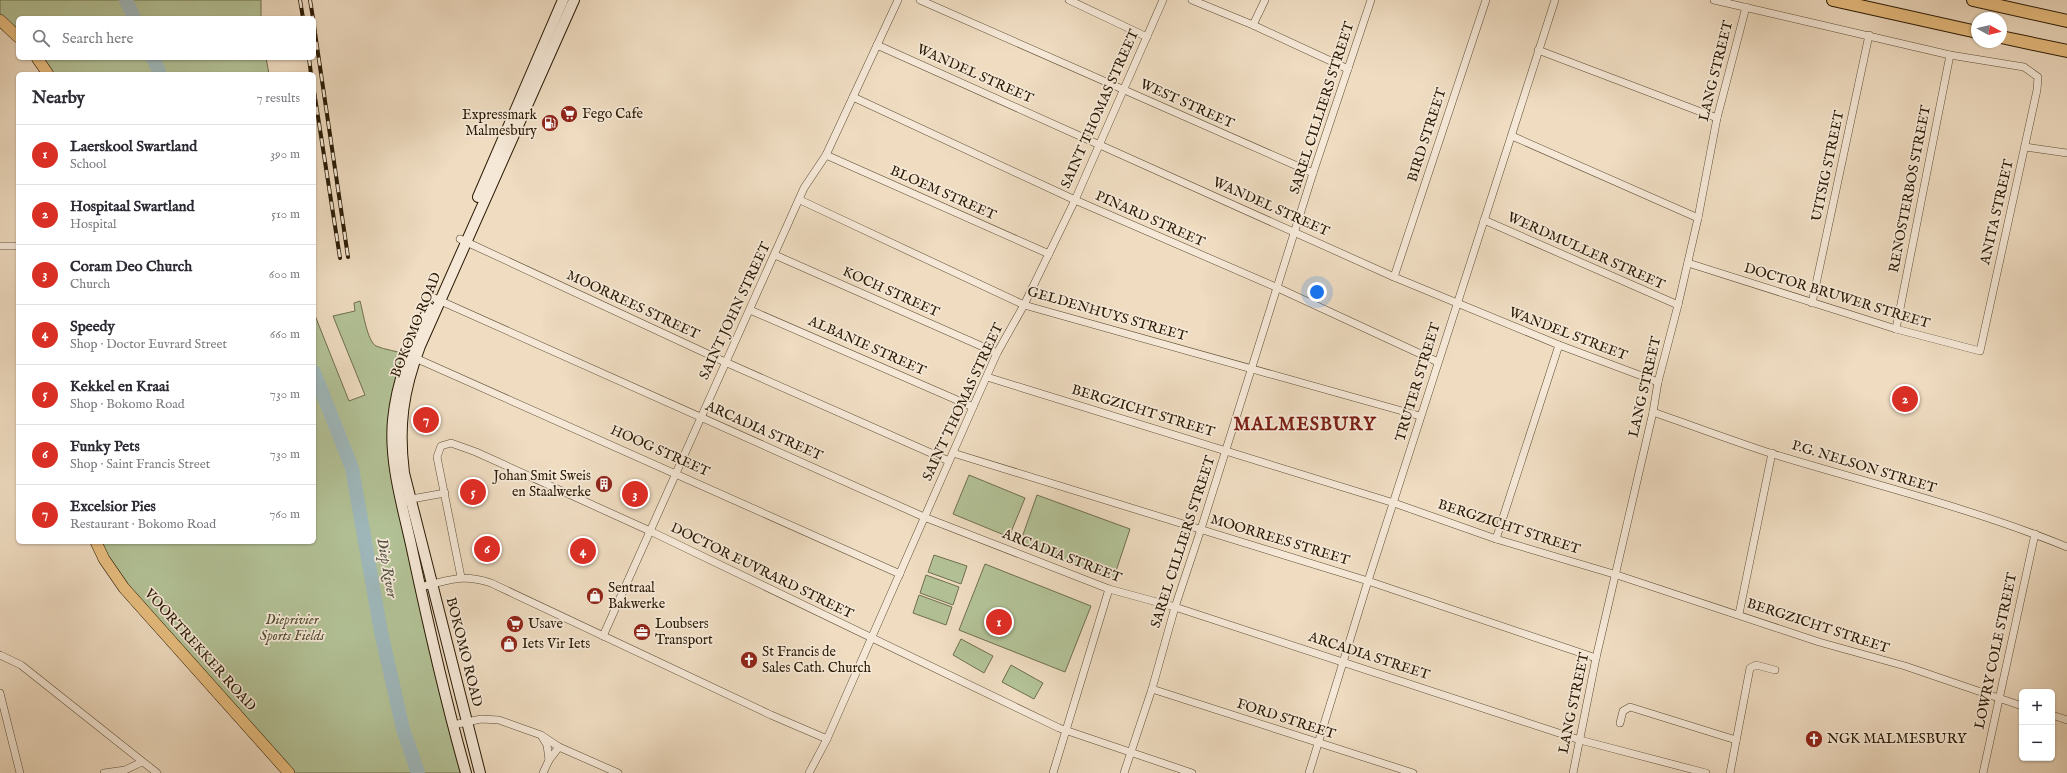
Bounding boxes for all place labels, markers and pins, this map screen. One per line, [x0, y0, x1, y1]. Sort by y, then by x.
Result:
supermarket icon: Fego Cafe [559, 104, 579, 124]
place label: Fego Cafe [582, 105, 643, 123]
place label: Expressmark Malmesbury [462, 106, 537, 140]
fuel station icon: Expressmark Malmesbury [540, 113, 560, 133]
pin: 2 [1892, 384, 1918, 414]
pin: 7 [413, 405, 439, 435]
place label: Johan Smit Sweis en Staalwerke [491, 467, 592, 501]
building icon: Johan Smit Sweis en Staalwerke [594, 474, 614, 494]
pin: 5 [460, 477, 486, 507]
pin: 3 [622, 479, 648, 509]
pin: 6 [474, 534, 500, 564]
pin: 4 [570, 536, 596, 566]
place label: Sentraal Bakwerke [608, 579, 666, 613]
shop icon: Sentraal Bakwerke [585, 586, 605, 606]
pin: 1 [986, 607, 1012, 637]
supermarket icon: Usave [505, 614, 525, 634]
place label: Usave [528, 615, 563, 633]
place label: Loubsers Transport [655, 615, 713, 649]
office icon: Loubsers Transport [632, 622, 652, 642]
shop icon: Iets Vir Iets [499, 634, 519, 654]
place label: Iets Vir Iets [522, 635, 590, 653]
place label: St Francis de Sales Cath. Church [762, 643, 872, 677]
church icon: St Francis de Sales Cath. Church [739, 650, 759, 670]
church icon: NGK MALMESBURY [1804, 729, 1824, 749]
place label: NGK MALMESBURY [1827, 730, 1968, 748]

